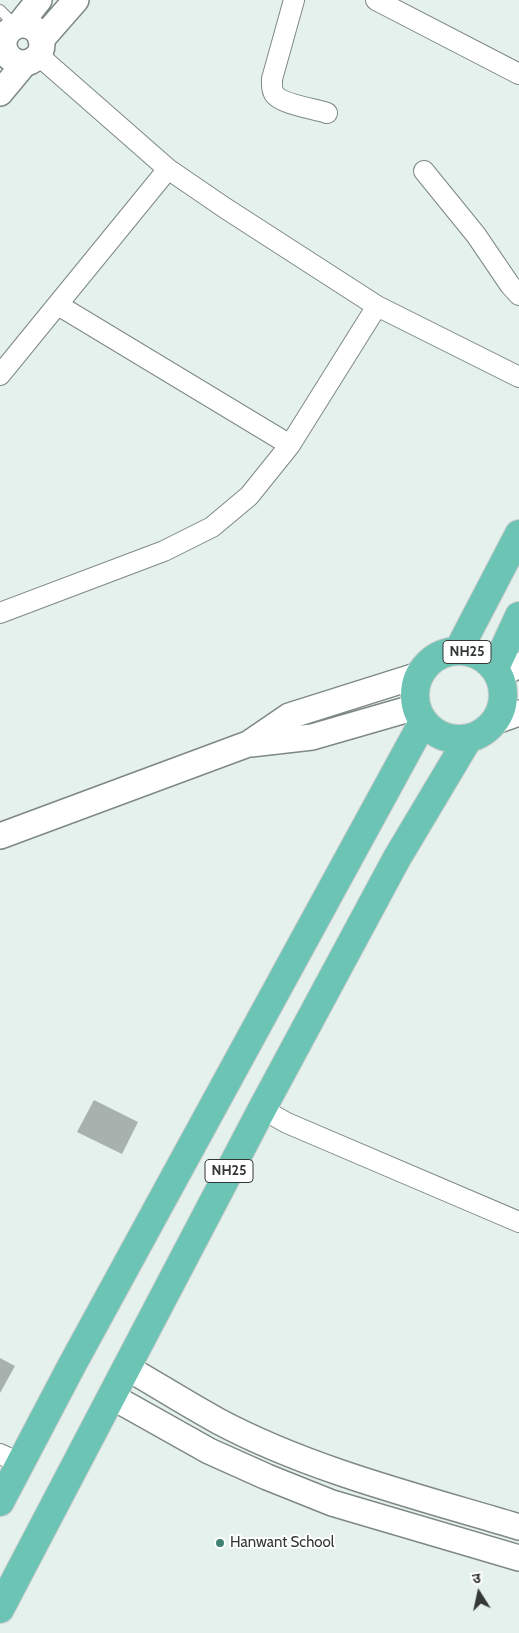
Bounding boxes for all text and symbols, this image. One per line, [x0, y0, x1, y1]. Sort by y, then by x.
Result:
road number: NH25 [443, 640, 491, 664]
road number: NH25 [205, 1160, 253, 1182]
place label: Hanwant School [230, 1534, 334, 1552]
marker: Hanwant School [214, 1537, 226, 1549]
north arrow [454, 1568, 504, 1618]
text: उ [471, 1569, 482, 1588]

